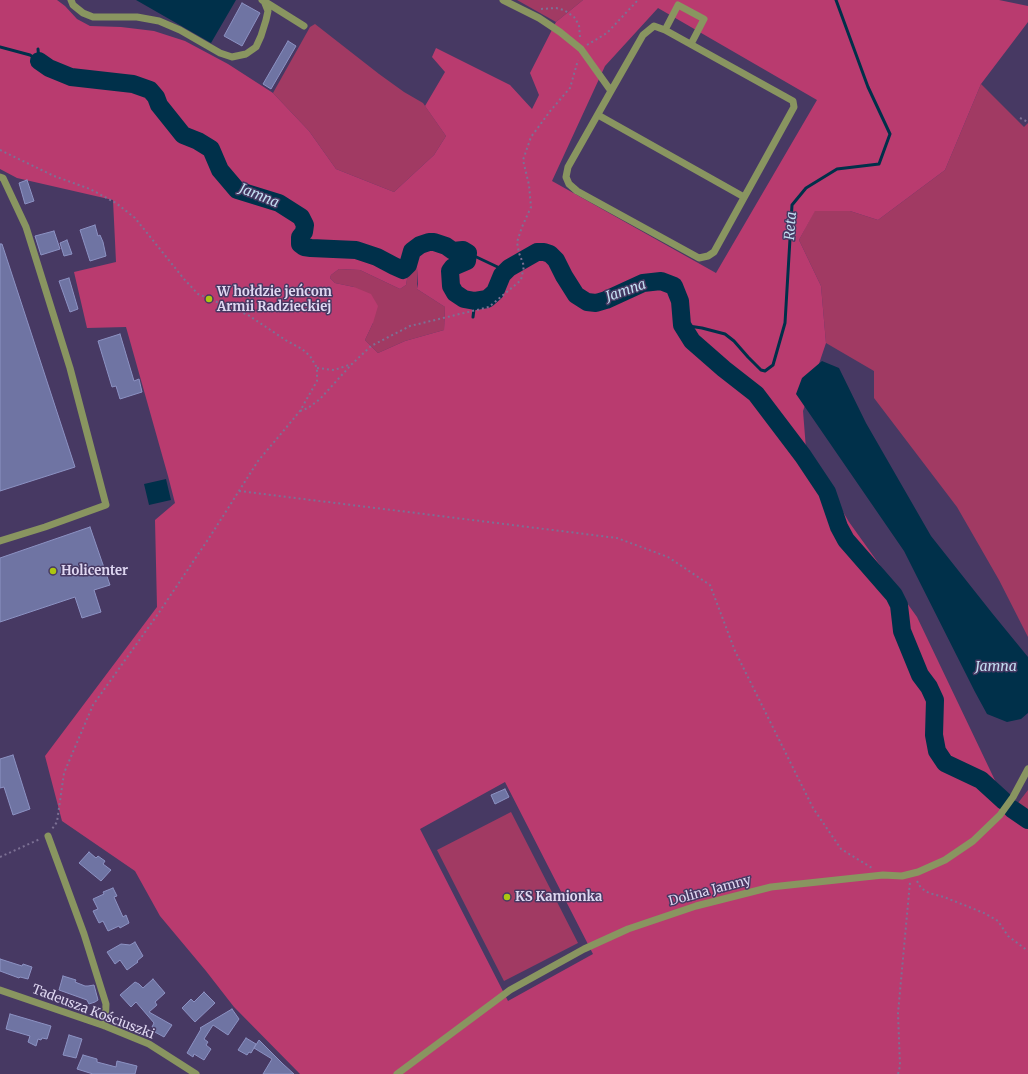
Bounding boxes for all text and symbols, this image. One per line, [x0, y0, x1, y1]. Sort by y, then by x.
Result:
water label: Jamna [237, 180, 281, 212]
water label: Reta [782, 211, 800, 241]
water label: Jamna [604, 276, 648, 306]
place label: W hołdzie jeńcom Armii Radzieckiej [217, 284, 332, 315]
marker: W hołdzie jeńcom Armii Radzieckiej [204, 294, 214, 304]
place label: Holicenter [61, 563, 128, 579]
marker: Holicenter [48, 566, 58, 576]
water label: Jamna [975, 659, 1017, 675]
street label: Dolina Jamny [667, 873, 753, 909]
place label: KS Kamionka [515, 889, 602, 905]
marker: KS Kamionka [502, 892, 512, 902]
street label: Tadeusza Kościuszki [30, 981, 156, 1043]

